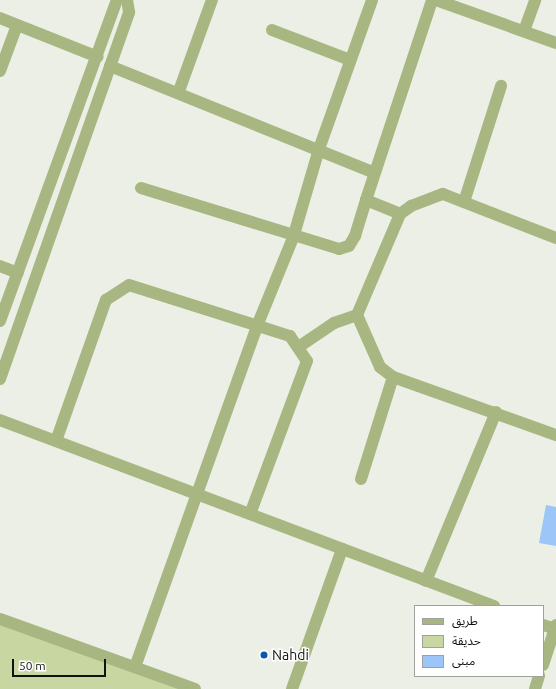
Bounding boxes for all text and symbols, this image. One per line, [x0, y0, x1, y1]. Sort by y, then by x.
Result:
legend [414, 605, 544, 677]
text: طريق [452, 614, 478, 627]
text: حديقة [452, 634, 481, 647]
place label: Nahdi [272, 647, 309, 663]
marker: Nahdi [259, 650, 269, 660]
scale bar [14, 651, 108, 677]
text: مبنى [452, 654, 475, 667]
text: 50 m [19, 659, 46, 672]

